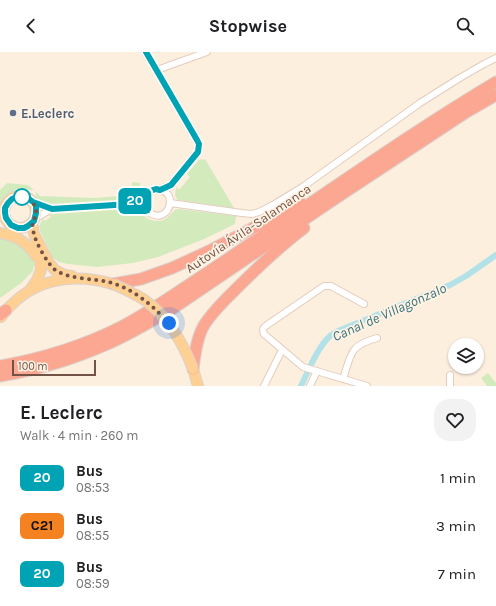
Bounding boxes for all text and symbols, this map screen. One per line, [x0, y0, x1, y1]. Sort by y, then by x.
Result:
icon: back [20, 15, 42, 37]
text: Stopwise [209, 15, 287, 37]
icon: search [454, 15, 476, 37]
place label: E.Leclerc [21, 106, 75, 121]
marker: E.Leclerc [8, 108, 18, 118]
street label: Autovía Ávila-Salamanca [182, 179, 314, 276]
unlabelled marker [13, 188, 31, 206]
line badge: 20 [117, 188, 153, 214]
text: 20 [126, 192, 144, 209]
water label: Canal de Villagonzalo [330, 280, 449, 345]
your location [159, 313, 179, 333]
map controls [448, 338, 484, 374]
button: layers [448, 338, 484, 374]
scale bar [12, 358, 96, 377]
text: 100 m [18, 360, 48, 373]
button: heart [434, 399, 476, 441]
text: E. Leclerc [20, 402, 103, 424]
text: Walk · 4 min · 260 m [20, 428, 139, 443]
text: Bus [76, 462, 103, 480]
text: 20 [33, 469, 51, 486]
text: 1 min [440, 469, 476, 487]
text: 08:53 [76, 480, 110, 495]
text: Bus [76, 510, 103, 528]
text: C21 [31, 517, 53, 534]
text: 3 min [436, 517, 476, 535]
text: 08:55 [76, 528, 109, 543]
text: Bus [76, 558, 103, 576]
text: 20 [33, 565, 51, 582]
text: 7 min [438, 565, 476, 583]
text: 08:59 [76, 576, 110, 591]

